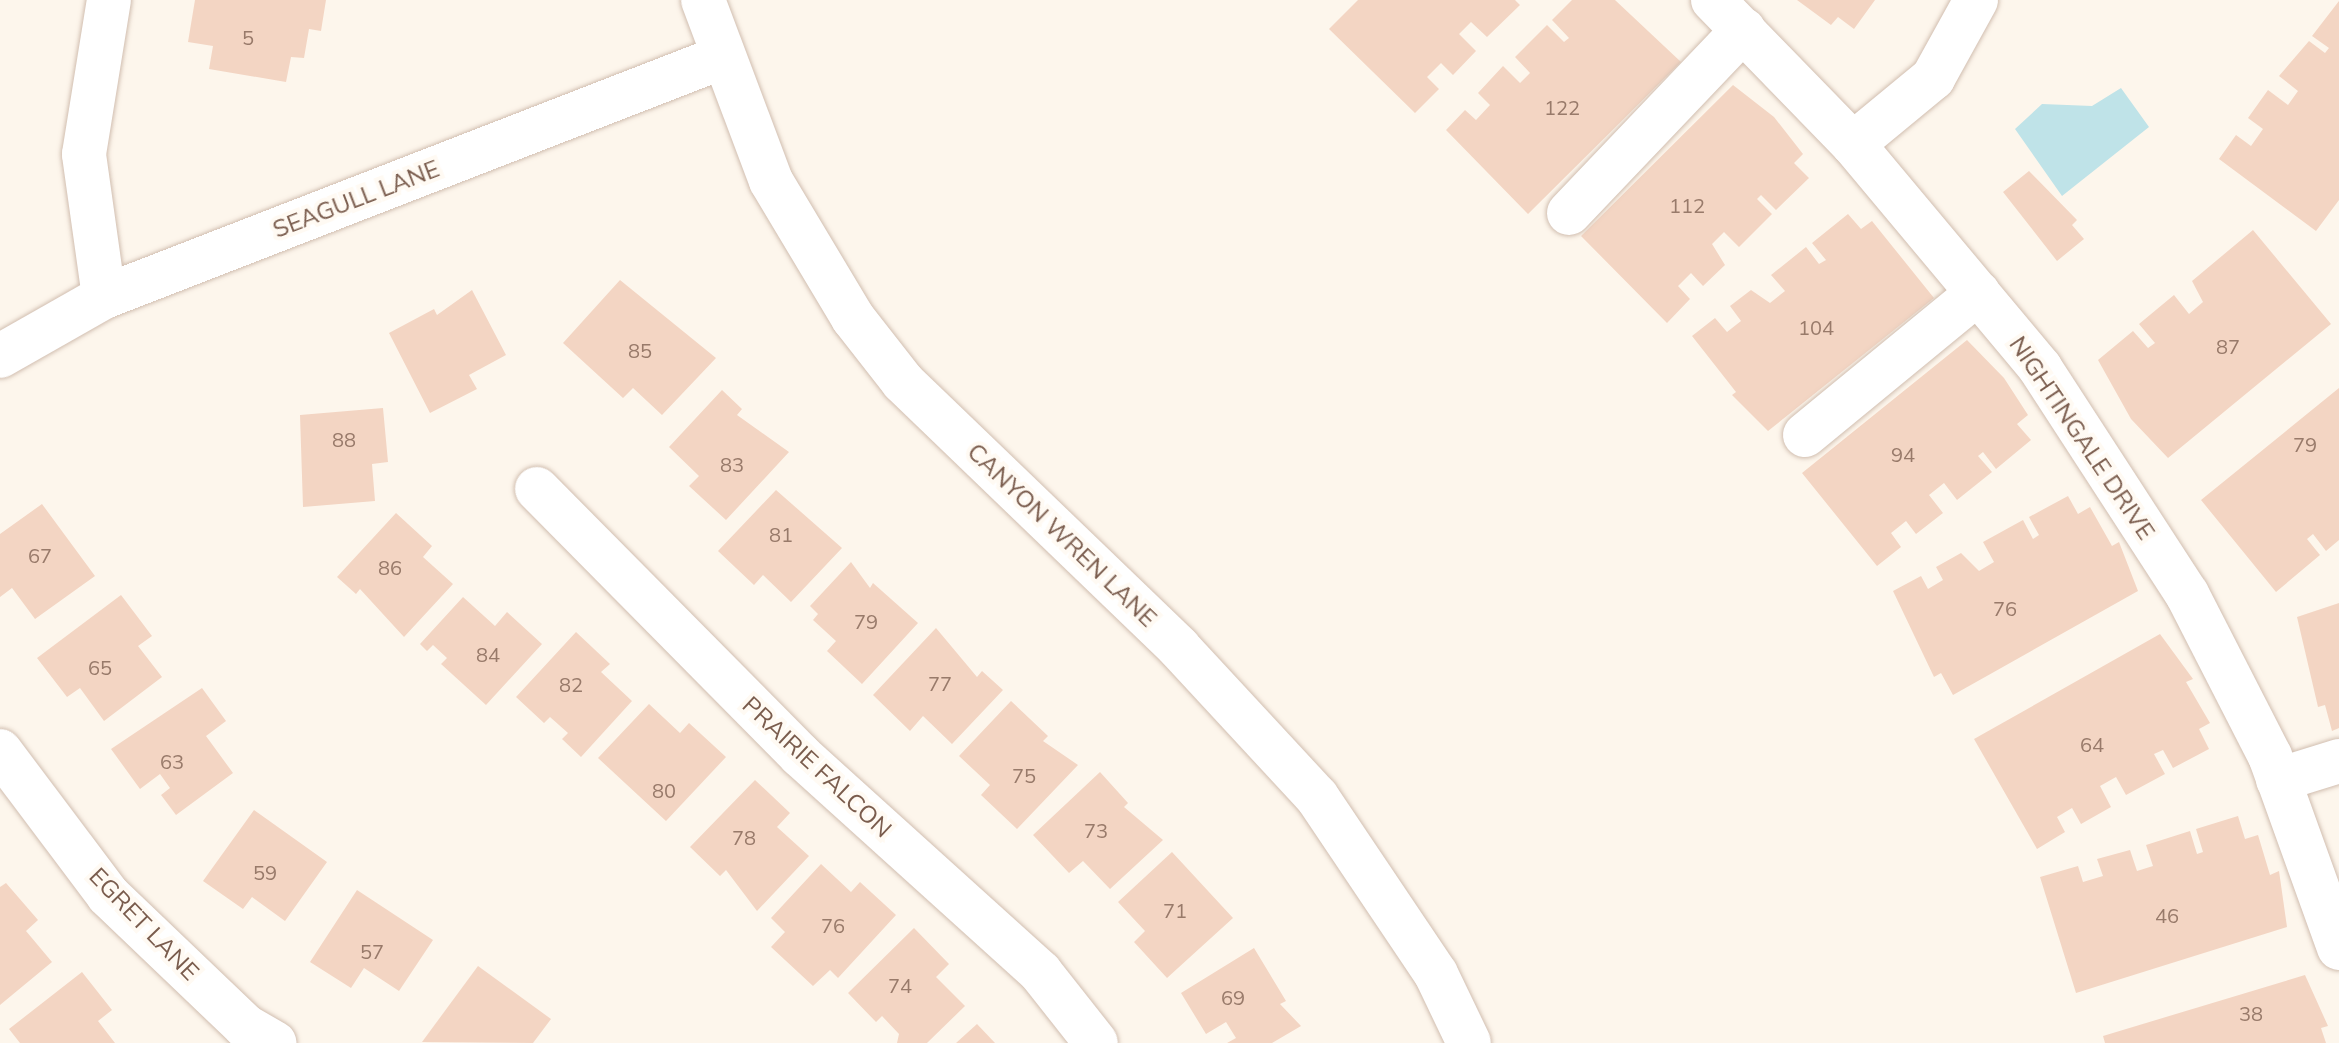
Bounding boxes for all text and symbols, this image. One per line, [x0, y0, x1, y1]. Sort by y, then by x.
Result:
house number: 5 [242, 25, 254, 49]
house number: 122 [1544, 95, 1580, 119]
street label: SEAGULL LANE [269, 154, 443, 244]
house number: 112 [1669, 193, 1705, 217]
house number: 104 [1798, 315, 1834, 339]
street label: NIGHTINGALE DRIVE [2003, 331, 2161, 545]
house number: 87 [2216, 334, 2240, 358]
house number: 85 [628, 338, 652, 362]
house number: 88 [332, 427, 356, 451]
house number: 79 [2293, 432, 2317, 456]
street label: CANYON WREN LANE [961, 437, 1163, 633]
house number: 94 [1891, 442, 1915, 466]
house number: 83 [720, 452, 744, 476]
house number: 81 [769, 522, 793, 546]
house number: 67 [28, 543, 52, 567]
house number: 86 [378, 555, 402, 579]
house number: 76 [1993, 596, 2017, 620]
house number: 79 [854, 609, 878, 633]
house number: 84 [476, 642, 500, 666]
house number: 65 [88, 655, 112, 679]
house number: 77 [928, 671, 952, 695]
house number: 82 [559, 672, 583, 696]
street label: PRAIRIE FALCON [736, 691, 898, 843]
house number: 64 [2080, 732, 2104, 756]
house number: 63 [160, 749, 184, 773]
house number: 75 [1012, 763, 1036, 787]
house number: 80 [652, 778, 676, 802]
house number: 73 [1084, 818, 1108, 842]
house number: 78 [732, 825, 756, 849]
house number: 59 [253, 860, 277, 884]
street label: EGRET LANE [83, 862, 205, 986]
house number: 71 [1163, 898, 1187, 922]
house number: 46 [2155, 903, 2179, 927]
house number: 76 [821, 913, 845, 937]
house number: 57 [360, 939, 384, 963]
house number: 74 [888, 973, 912, 997]
house number: 69 [1221, 985, 1245, 1009]
house number: 38 [2239, 1001, 2263, 1025]

